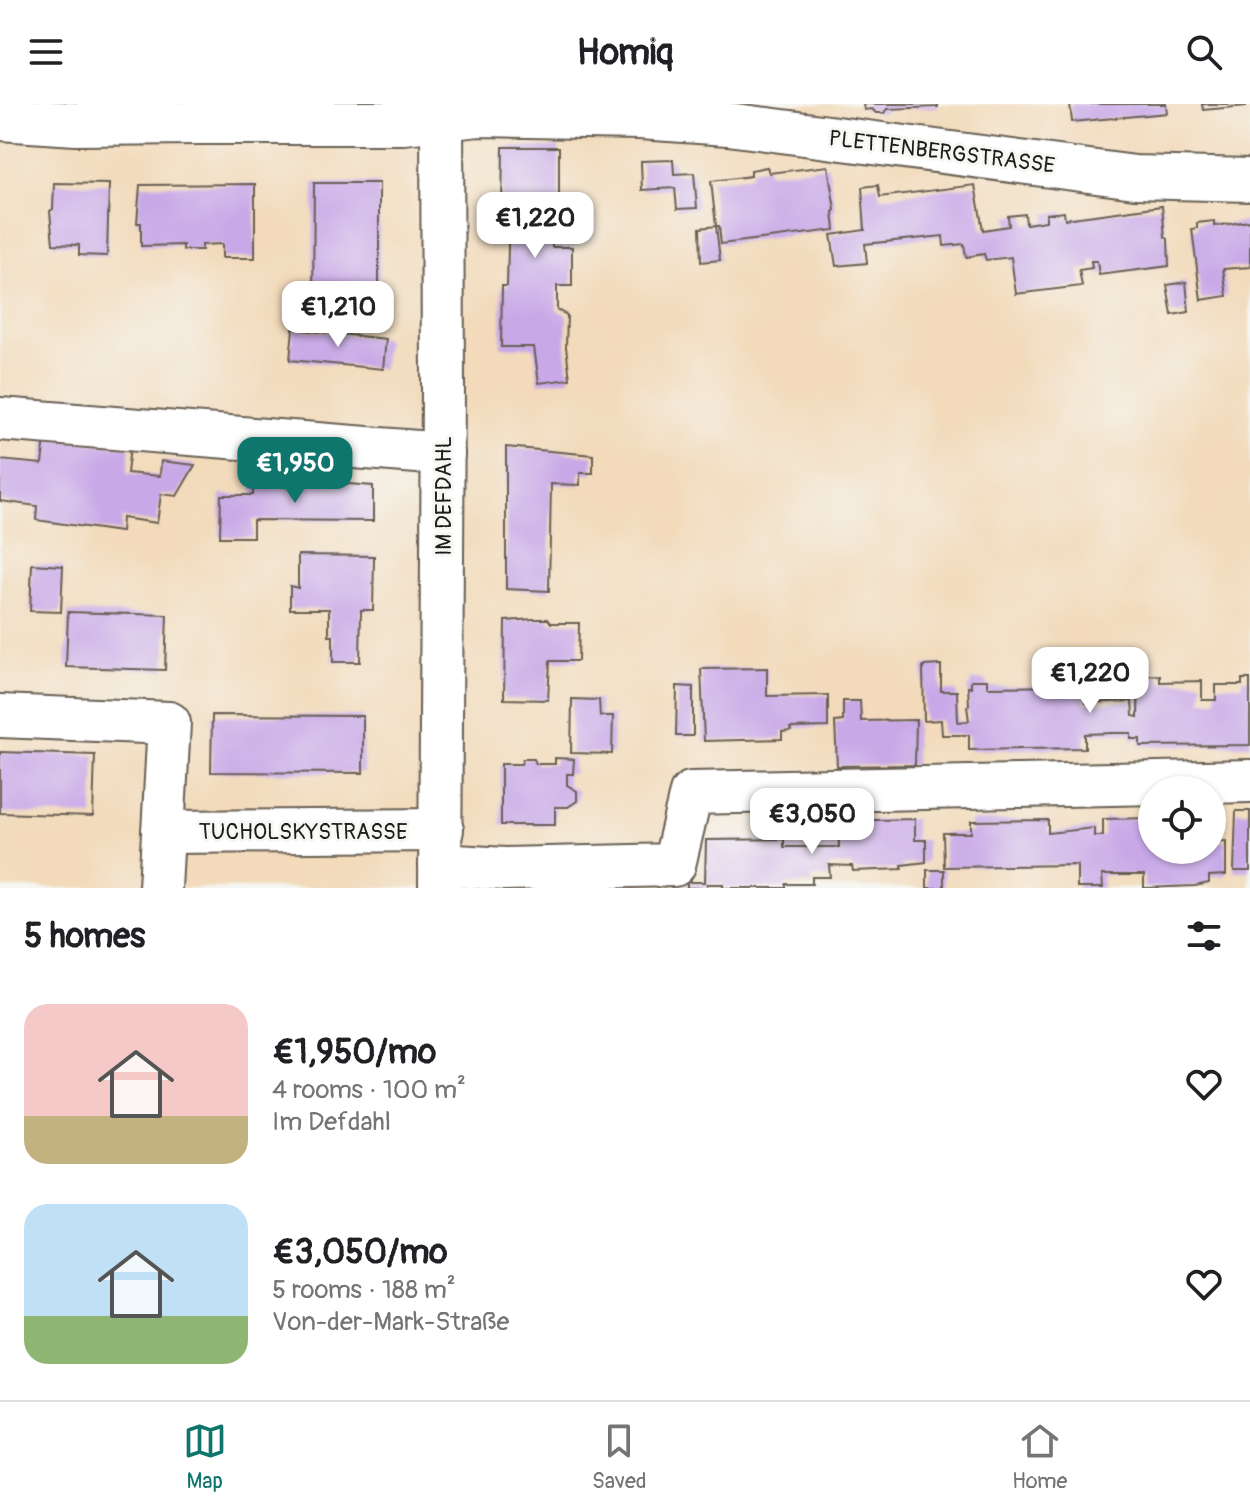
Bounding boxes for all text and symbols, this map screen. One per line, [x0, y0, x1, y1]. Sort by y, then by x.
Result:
icon: menu [24, 30, 68, 74]
text: Homiq [577, 30, 673, 75]
icon: search [1182, 30, 1226, 74]
street label: PLETTENBERGSTRASSE [827, 124, 1057, 180]
pin: €1,220 [470, 192, 600, 260]
text: €1,220 [495, 202, 575, 234]
pin: €1,210 [273, 281, 403, 349]
text: €1,210 [300, 291, 376, 323]
street label: IM DEFDAHL [430, 436, 458, 556]
pin: €1,950 [230, 437, 360, 505]
text: €1,950 [255, 447, 335, 479]
pin: €1,220 [1025, 647, 1155, 715]
text: €1,220 [1050, 657, 1130, 689]
map controls [1138, 776, 1226, 864]
button: locate [1138, 776, 1226, 864]
pin: €3,050 [747, 788, 877, 856]
text: €3,050 [768, 798, 856, 830]
street label: TUCHOLSKYSTRASSE [199, 818, 407, 846]
icon: filters [1182, 914, 1226, 958]
text: 5 homes [24, 915, 145, 958]
text: €1,950/mo [272, 1031, 436, 1074]
icon: home [88, 1036, 184, 1132]
icon: heart [1182, 1062, 1226, 1106]
text: 4 rooms · 100 m² [272, 1074, 466, 1106]
text: Im Defdahl [272, 1106, 391, 1138]
text: €3,050/mo [272, 1231, 448, 1274]
icon: home [88, 1236, 184, 1332]
icon: heart [1182, 1262, 1226, 1306]
text: 5 rooms · 188 m² [272, 1274, 456, 1306]
text: Von-der-Mark-Straße [272, 1306, 509, 1338]
tab: Map [183, 1419, 227, 1495]
tab: Saved [592, 1419, 647, 1495]
tab: Home [1012, 1419, 1067, 1495]

